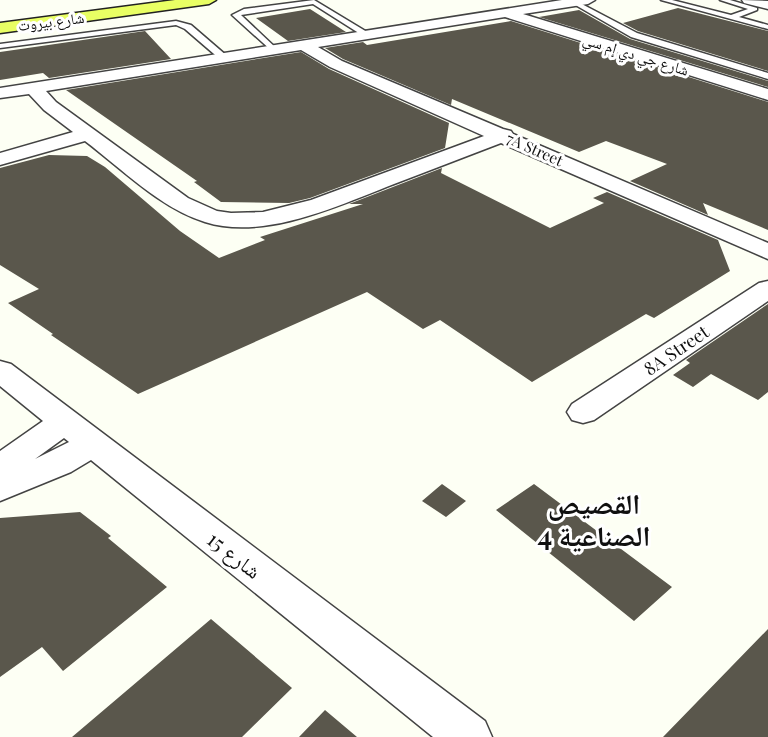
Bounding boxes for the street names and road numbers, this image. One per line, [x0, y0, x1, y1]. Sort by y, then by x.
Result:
street label: شارع بيروت [17, 7, 85, 36]
street label: شارع جي دي إم سي [580, 28, 692, 82]
street label: 7A Street [504, 128, 567, 171]
street label: 8A Street [639, 319, 714, 381]
street label: شارع 15 [202, 524, 268, 585]

